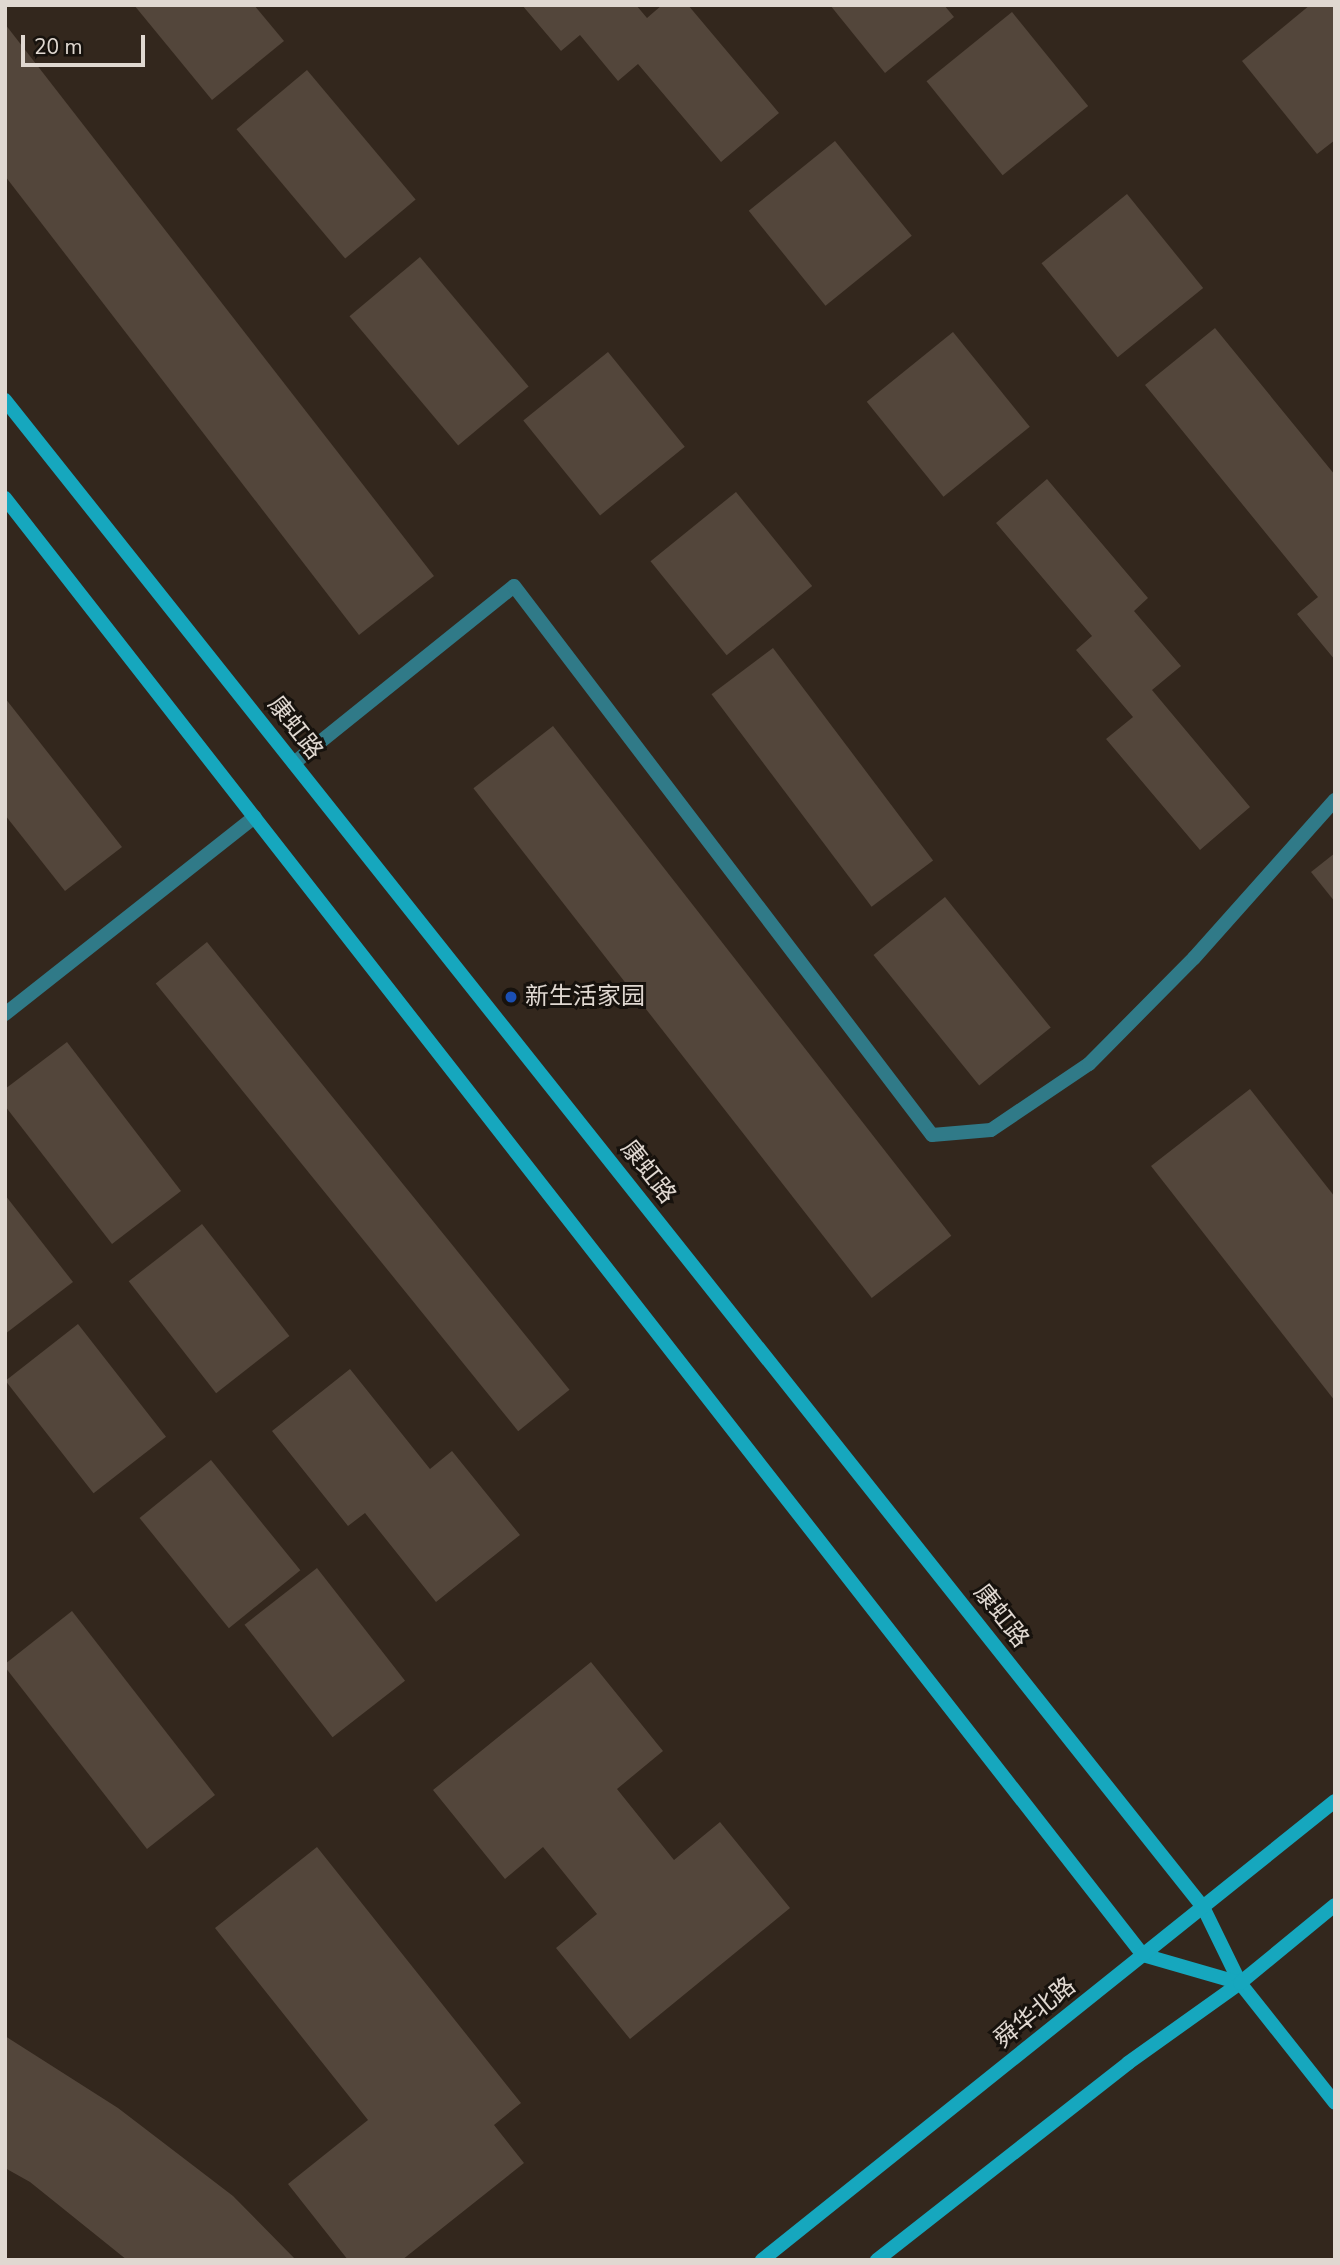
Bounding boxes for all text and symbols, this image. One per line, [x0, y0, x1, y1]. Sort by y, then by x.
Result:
scale bar [24, 21, 149, 65]
text: 20 m [34, 33, 83, 61]
street label: 康虹路 [261, 691, 329, 765]
place label: 新生活家园 [525, 983, 645, 1011]
marker: 新生活家园 [503, 989, 519, 1005]
street label: 康虹路 [614, 1135, 682, 1209]
street label: 康虹路 [967, 1579, 1035, 1653]
street label: 舜华北路 [989, 1972, 1081, 2054]

